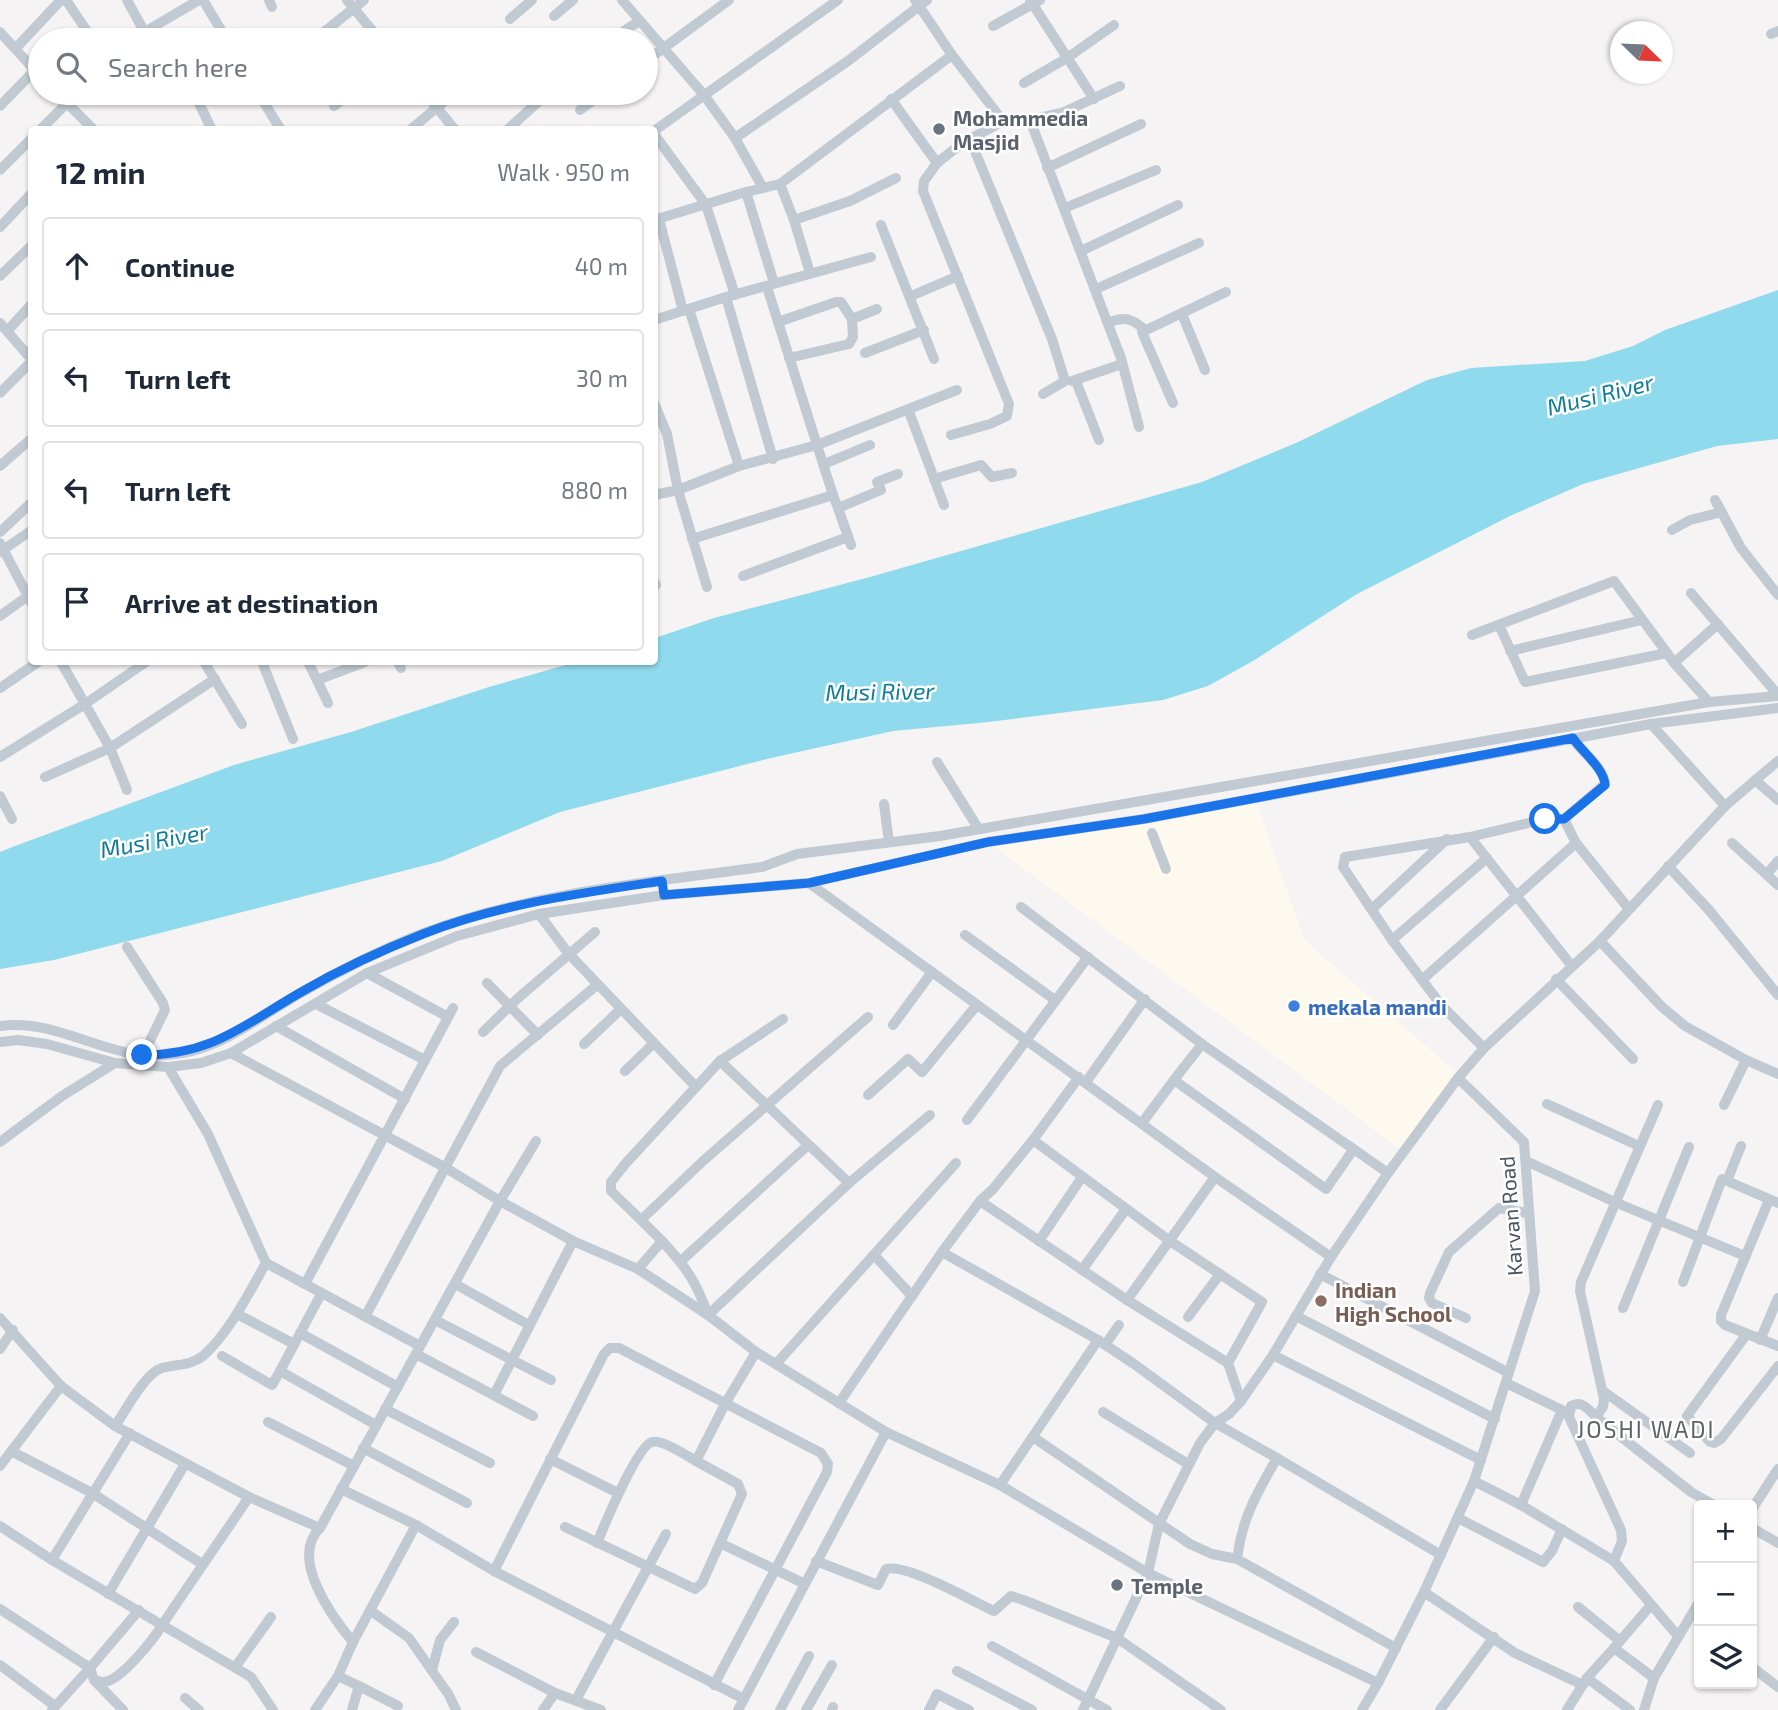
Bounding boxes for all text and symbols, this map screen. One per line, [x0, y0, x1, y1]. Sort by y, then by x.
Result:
north arrow [1610, 21, 1673, 84]
search box [28, 28, 658, 105]
icon: search [52, 48, 90, 86]
text: Search here [108, 51, 248, 82]
place label: Mohammedia Masjid [953, 105, 1088, 154]
marker: Mohammedia Masjid [931, 121, 947, 137]
text: 12 min [56, 154, 146, 190]
text: Walk · 950 m [497, 158, 630, 186]
icon: ahead [58, 247, 96, 285]
text: Continue [125, 251, 235, 282]
text: 40 m [575, 252, 628, 280]
icon: left [58, 359, 96, 397]
text: Turn left [125, 363, 231, 394]
text: 30 m [576, 364, 628, 392]
water label: Musi River [1544, 367, 1657, 421]
icon: left [58, 471, 96, 509]
text: Turn left [125, 475, 231, 506]
text: 880 m [561, 476, 628, 504]
icon: arrive [58, 583, 96, 621]
text: Arrive at destination [125, 587, 378, 618]
water label: Musi River [825, 676, 936, 706]
route start [1529, 803, 1560, 834]
water label: Musi River [98, 817, 211, 863]
place label: mekala mandi [1308, 994, 1447, 1019]
marker: mekala mandi [1286, 998, 1302, 1014]
route end [126, 1039, 157, 1070]
street label: Karvan Road [1493, 1155, 1527, 1277]
place label: Indian High School [1335, 1277, 1452, 1326]
marker: Indian High School [1313, 1293, 1329, 1309]
district label: JOSHI WADI [1576, 1415, 1716, 1443]
map controls [1694, 1500, 1757, 1689]
button: + [1694, 1500, 1757, 1563]
button: − [1694, 1563, 1757, 1626]
place label: Temple [1131, 1573, 1203, 1598]
marker: Temple [1109, 1577, 1125, 1593]
button: layers [1694, 1626, 1757, 1689]

